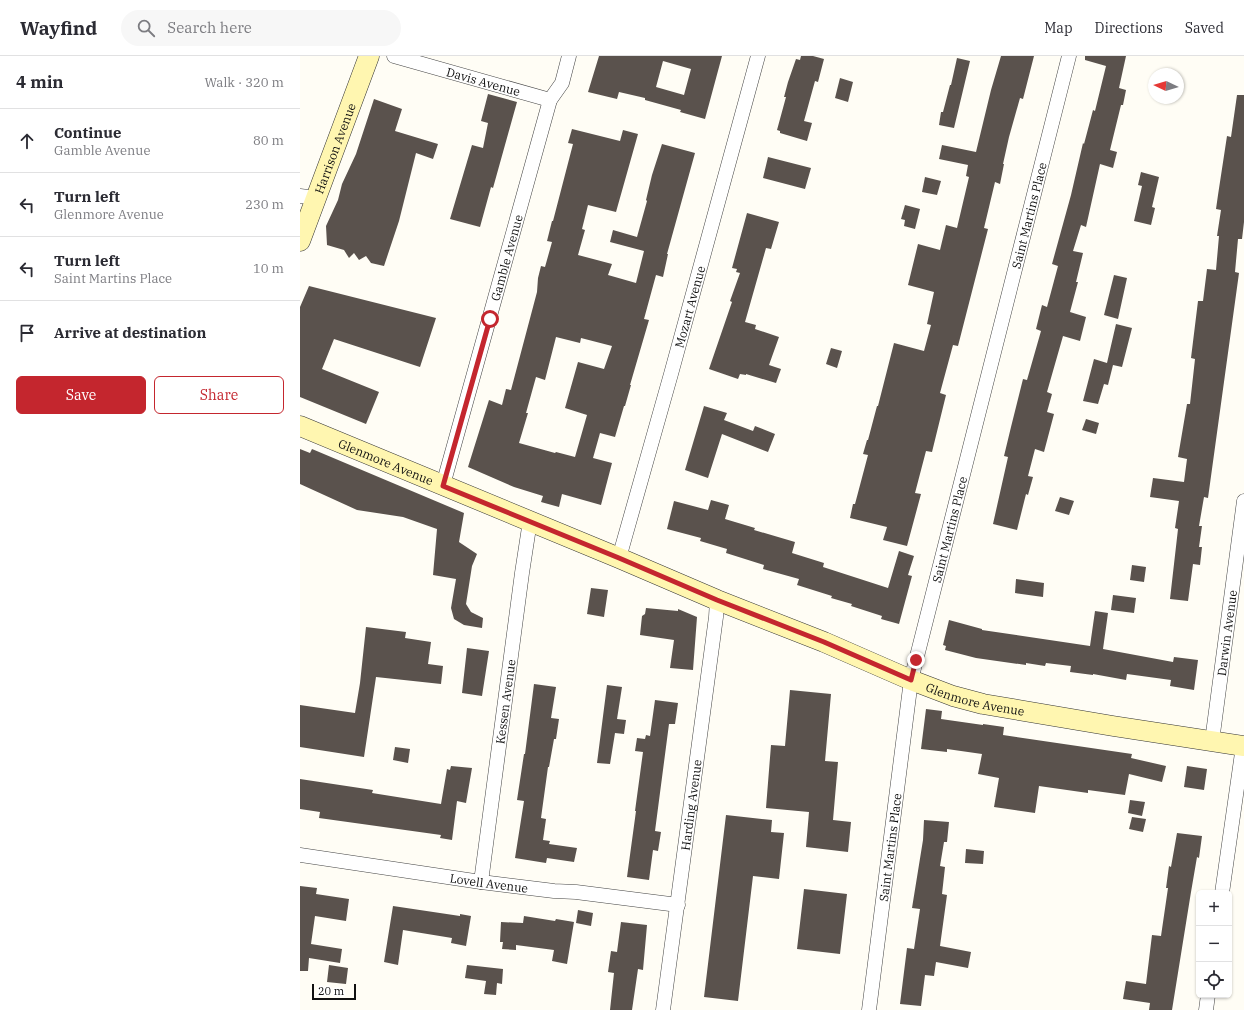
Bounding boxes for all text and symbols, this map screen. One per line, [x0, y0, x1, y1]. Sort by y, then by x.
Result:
search box [121, 10, 401, 46]
text: Wayfind [20, 16, 97, 40]
icon: search [135, 17, 157, 39]
text: Search here [167, 18, 252, 37]
text: Map [1044, 19, 1073, 37]
text: Directions [1095, 19, 1163, 37]
text: Saved [1185, 19, 1224, 37]
street label: Davis Avenue [445, 64, 522, 99]
north arrow [1148, 68, 1184, 104]
text: 4 min [16, 71, 64, 93]
text: Walk · 320 m [205, 74, 284, 91]
street label: Harrison Avenue [311, 101, 358, 196]
text: Continue [54, 123, 121, 142]
icon: ahead [16, 130, 38, 152]
text: 80 m [253, 132, 284, 149]
text: Gamble Avenue [54, 142, 150, 159]
street label: Saint Martins Place [1008, 161, 1049, 270]
text: Turn left [54, 187, 120, 206]
icon: left [16, 194, 38, 216]
text: 230 m [245, 196, 284, 213]
text: Glenmore Avenue [54, 206, 164, 223]
street label: Gamble Avenue [487, 213, 525, 303]
text: Turn left [54, 251, 120, 270]
icon: left [16, 258, 38, 280]
text: 10 m [253, 260, 284, 277]
street label: Mozart Avenue [671, 264, 708, 349]
text: Saint Martins Place [54, 270, 172, 287]
route start [481, 310, 499, 328]
icon: arrive [16, 322, 38, 344]
text: Arrive at destination [54, 323, 206, 342]
button: Save [16, 376, 146, 414]
button: Share [154, 376, 284, 414]
street label: Glenmore Avenue [336, 435, 436, 488]
street label: Saint Martins Place [928, 475, 970, 584]
street label: Darwin Avenue [1213, 589, 1240, 677]
route end [907, 651, 925, 669]
street label: Kessen Avenue [492, 658, 518, 745]
street label: Glenmore Avenue [924, 679, 1026, 718]
street label: Harding Avenue [677, 758, 704, 851]
street label: Saint Martins Place [875, 792, 904, 902]
street label: Lovell Avenue [449, 870, 529, 895]
map controls [1196, 890, 1232, 998]
button: + [1196, 890, 1232, 926]
button: − [1196, 926, 1232, 962]
button: locate [1196, 962, 1232, 998]
scale bar [312, 982, 356, 1001]
text: 20 m [318, 984, 344, 998]

